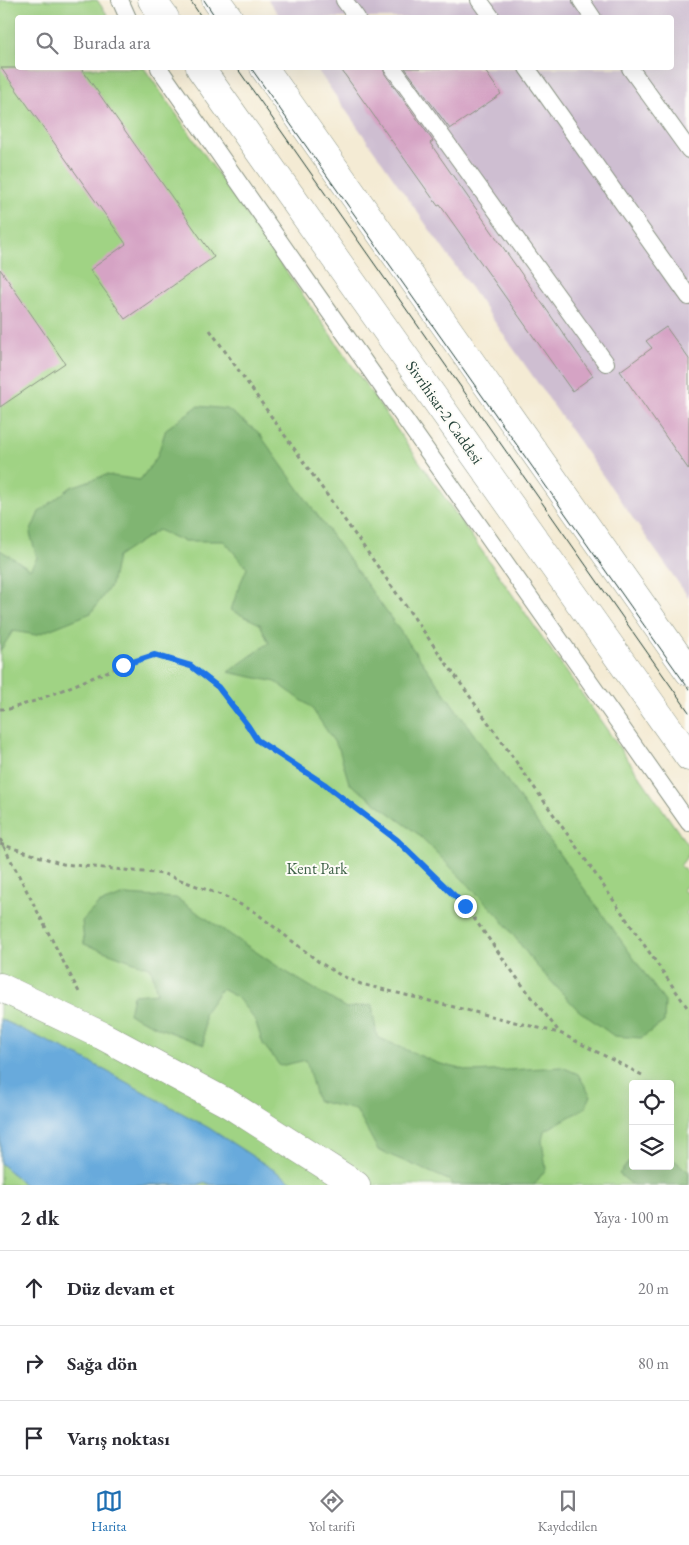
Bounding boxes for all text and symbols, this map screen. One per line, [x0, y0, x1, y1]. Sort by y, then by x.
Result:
search box [15, 15, 674, 70]
icon: search [33, 29, 61, 57]
text: Burada ara [73, 30, 151, 55]
street label: Sivrihisar-2 Caddesi [401, 357, 488, 468]
route start [112, 654, 135, 677]
park label: Kent Park [286, 858, 348, 879]
route end [454, 895, 477, 918]
map controls [629, 1080, 674, 1170]
button: locate [629, 1080, 674, 1125]
button: layers [629, 1125, 674, 1170]
text: 2 dk [20, 1204, 59, 1231]
text: Yaya · 100 m [594, 1207, 669, 1228]
icon: ahead [20, 1274, 48, 1302]
text: Düz devam et [67, 1276, 175, 1301]
text: 20 m [638, 1278, 669, 1299]
icon: right [20, 1349, 48, 1377]
text: Sağa dön [67, 1351, 138, 1376]
text: 80 m [638, 1353, 669, 1374]
icon: arrive [20, 1424, 48, 1452]
text: Varış noktası [67, 1426, 170, 1451]
tab: Harita [91, 1487, 126, 1535]
tab: Yol tarifi [309, 1487, 355, 1535]
tab: Kaydedilen [538, 1487, 598, 1535]

